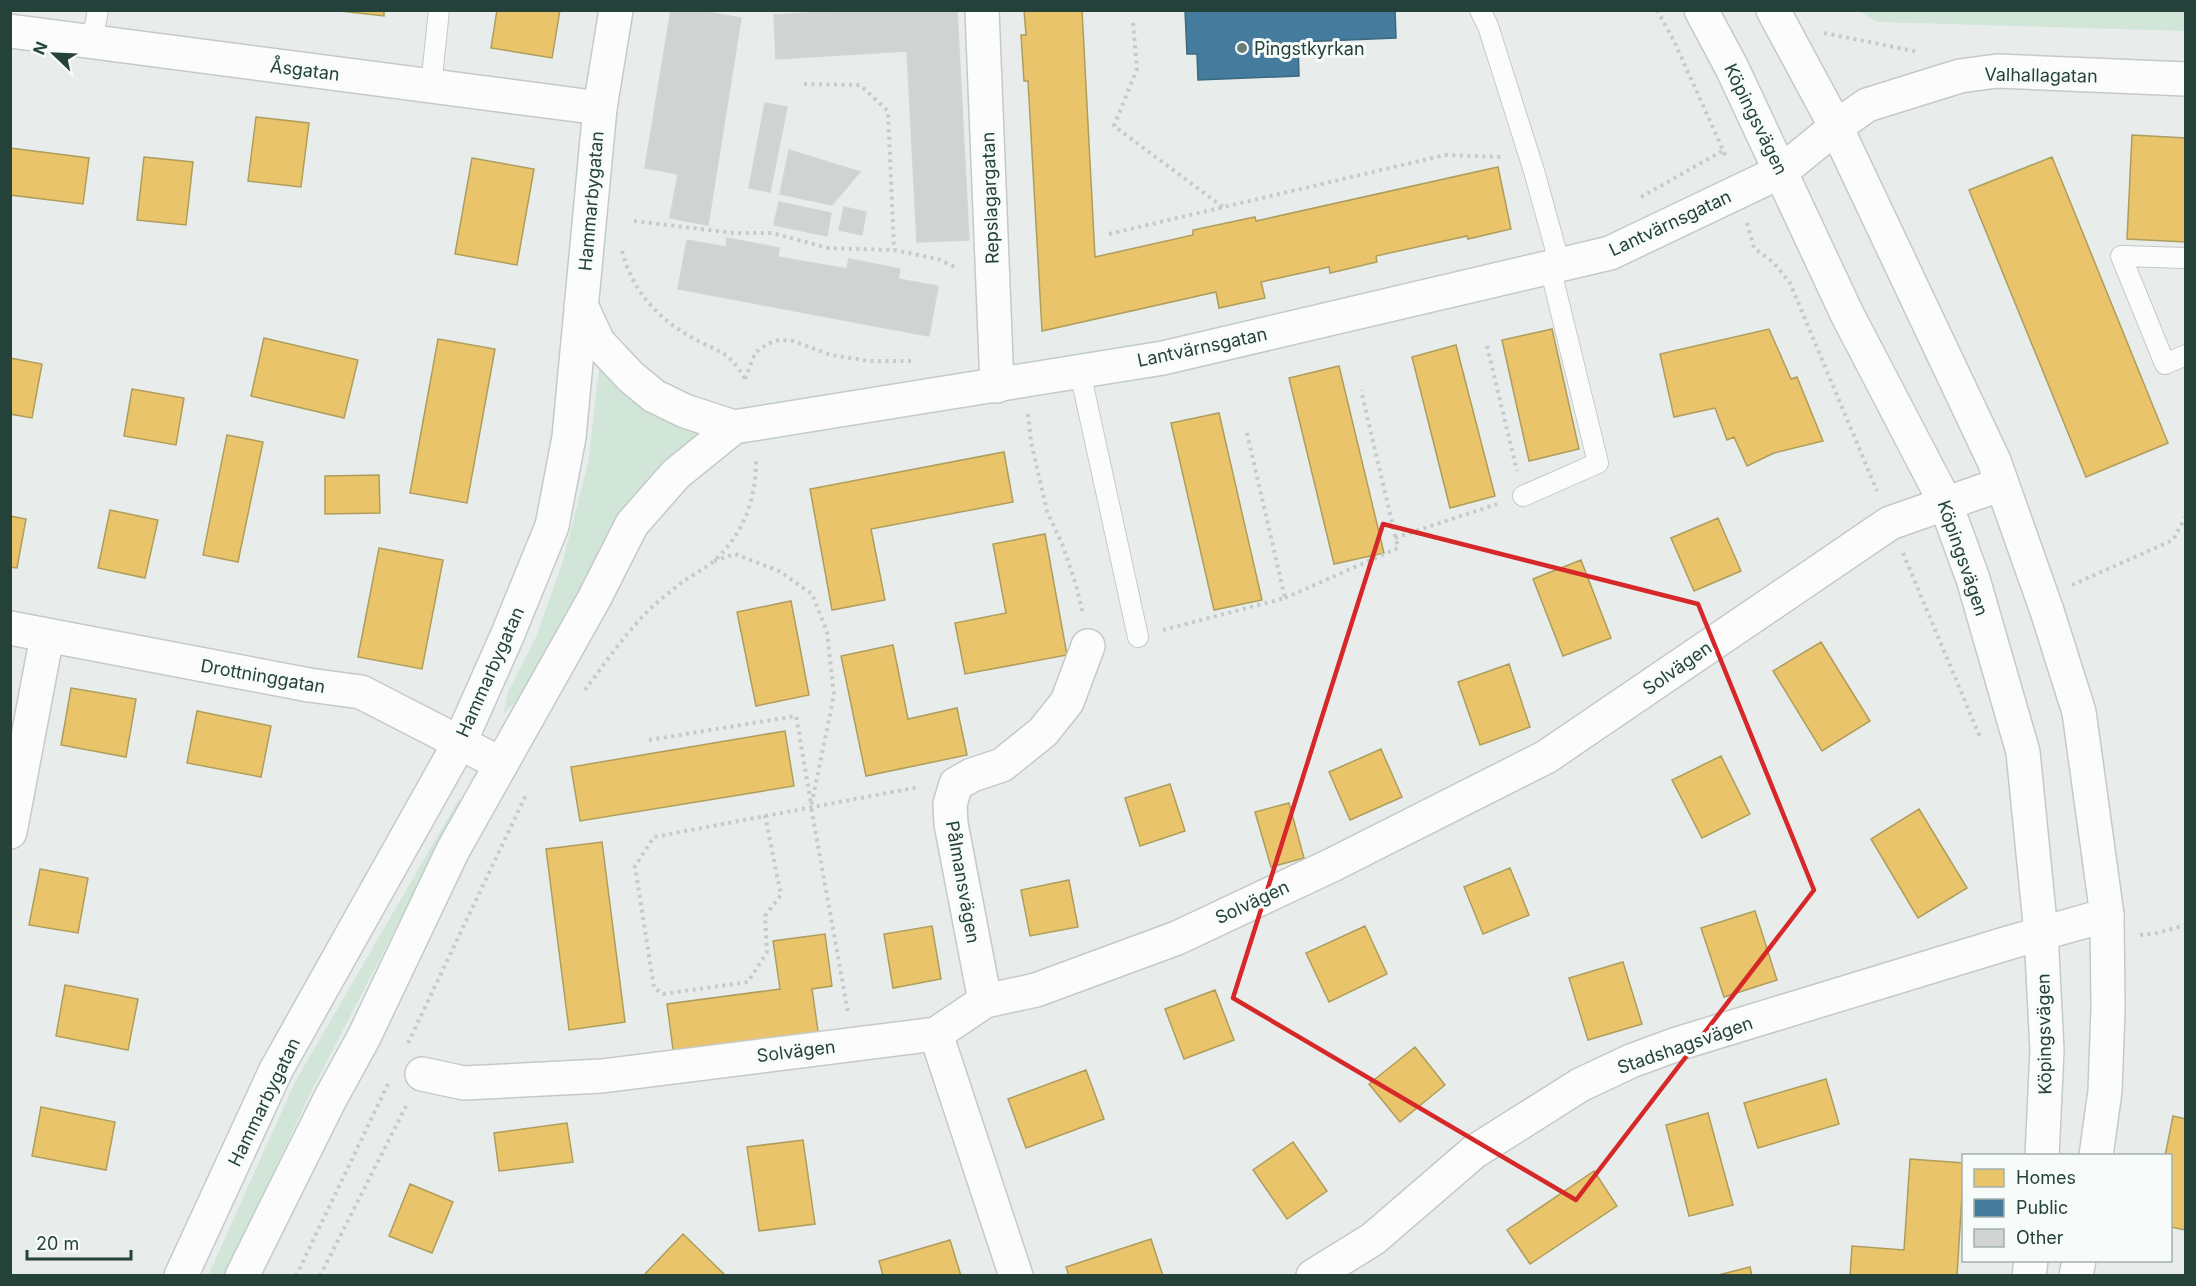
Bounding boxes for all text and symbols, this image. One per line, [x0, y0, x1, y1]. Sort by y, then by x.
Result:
north arrow [24, 24, 84, 84]
place label: Pingstkyrkan [1254, 38, 1365, 59]
text: N [29, 39, 52, 58]
marker: Pingstkyrkan [1235, 41, 1249, 55]
street label: Åsgatan [269, 53, 341, 85]
street label: Köpingsvägen [1720, 60, 1792, 178]
street label: Valhallagatan [1984, 64, 2098, 86]
street label: Hammarbygatan [574, 130, 608, 272]
street label: Repslagargatan [977, 132, 1003, 264]
street label: Lantvärnsgatan [1606, 186, 1734, 260]
street label: Lantvärnsgatan [1135, 323, 1269, 371]
street label: Köpingsvägen [1933, 497, 1993, 619]
street label: Hammarbygatan [452, 604, 528, 740]
street label: Solvägen [1639, 637, 1715, 699]
street label: Drottninggatan [199, 655, 327, 697]
street label: Pålmansvägen [942, 819, 984, 945]
street label: Solvägen [1212, 876, 1292, 928]
street label: Köpingsvägen [2032, 973, 2056, 1095]
street label: Stadshagsvägen [1615, 1012, 1755, 1078]
street label: Hammarbygatan [224, 1034, 304, 1170]
street label: Solvägen [755, 1036, 837, 1066]
legend [1962, 1154, 2172, 1262]
text: Homes [2016, 1167, 2076, 1188]
text: Public [2016, 1197, 2068, 1218]
scale bar [27, 1223, 130, 1261]
text: Other [2016, 1227, 2064, 1248]
text: 20 m [36, 1233, 79, 1254]

